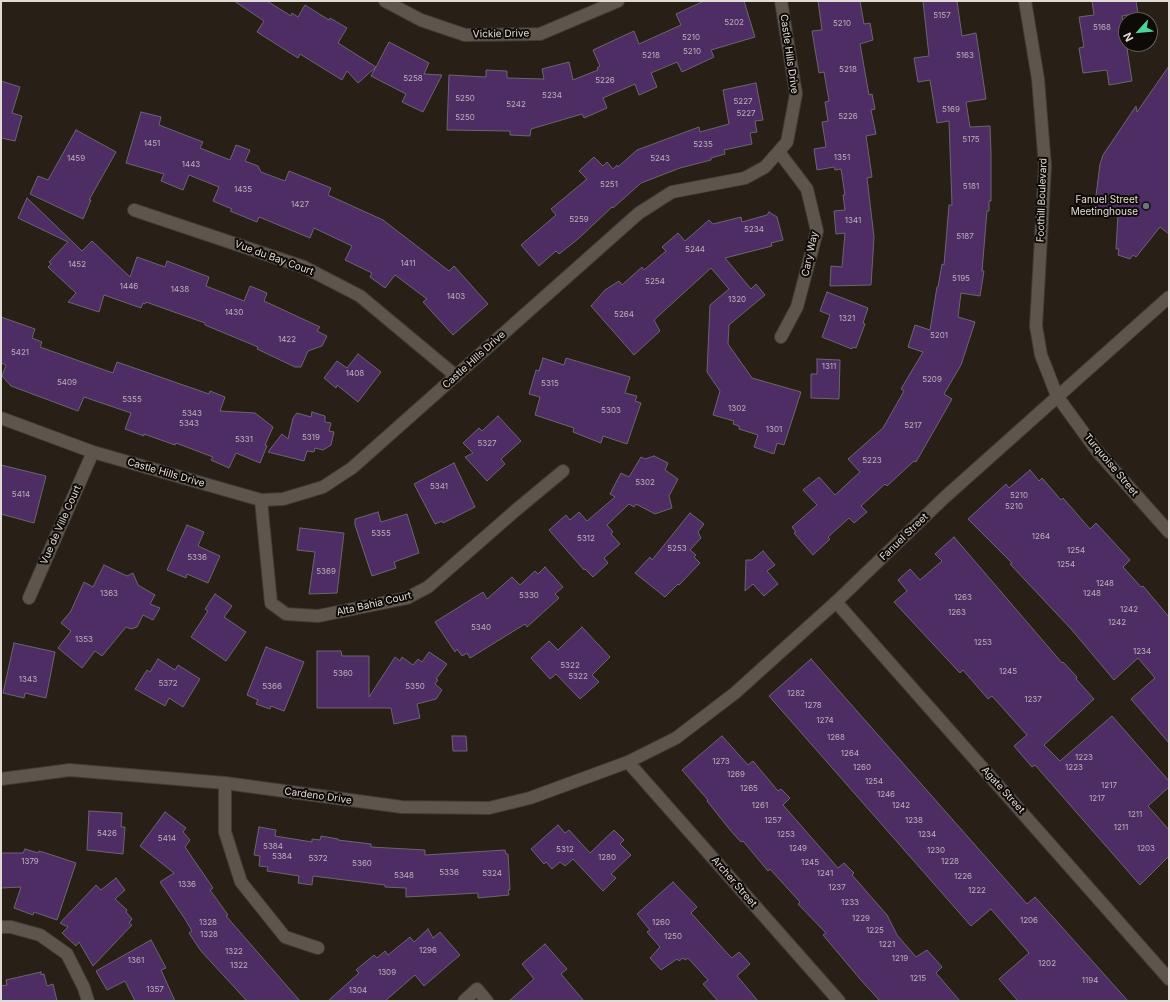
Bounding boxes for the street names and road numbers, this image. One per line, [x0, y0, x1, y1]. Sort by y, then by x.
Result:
street label: Castle Hills Drive [777, 13, 801, 95]
street label: Vickie Drive [473, 28, 529, 40]
street label: Foothill Boulevard [1035, 158, 1049, 242]
street label: Cary Way [799, 230, 821, 278]
street label: Vue du Bay Court [233, 238, 315, 278]
street label: Castle Hills Drive [440, 329, 508, 391]
street label: Turquoise Street [1081, 431, 1141, 499]
street label: Castle Hills Drive [126, 456, 206, 490]
street label: Vue de Ville Court [38, 484, 84, 566]
street label: Fanuel Street [877, 511, 931, 563]
street label: Alta Bahia Court [335, 590, 413, 618]
street label: Agate Street [979, 764, 1027, 816]
street label: Cardeno Drive [283, 785, 353, 807]
street label: Archer Street [709, 854, 759, 910]

